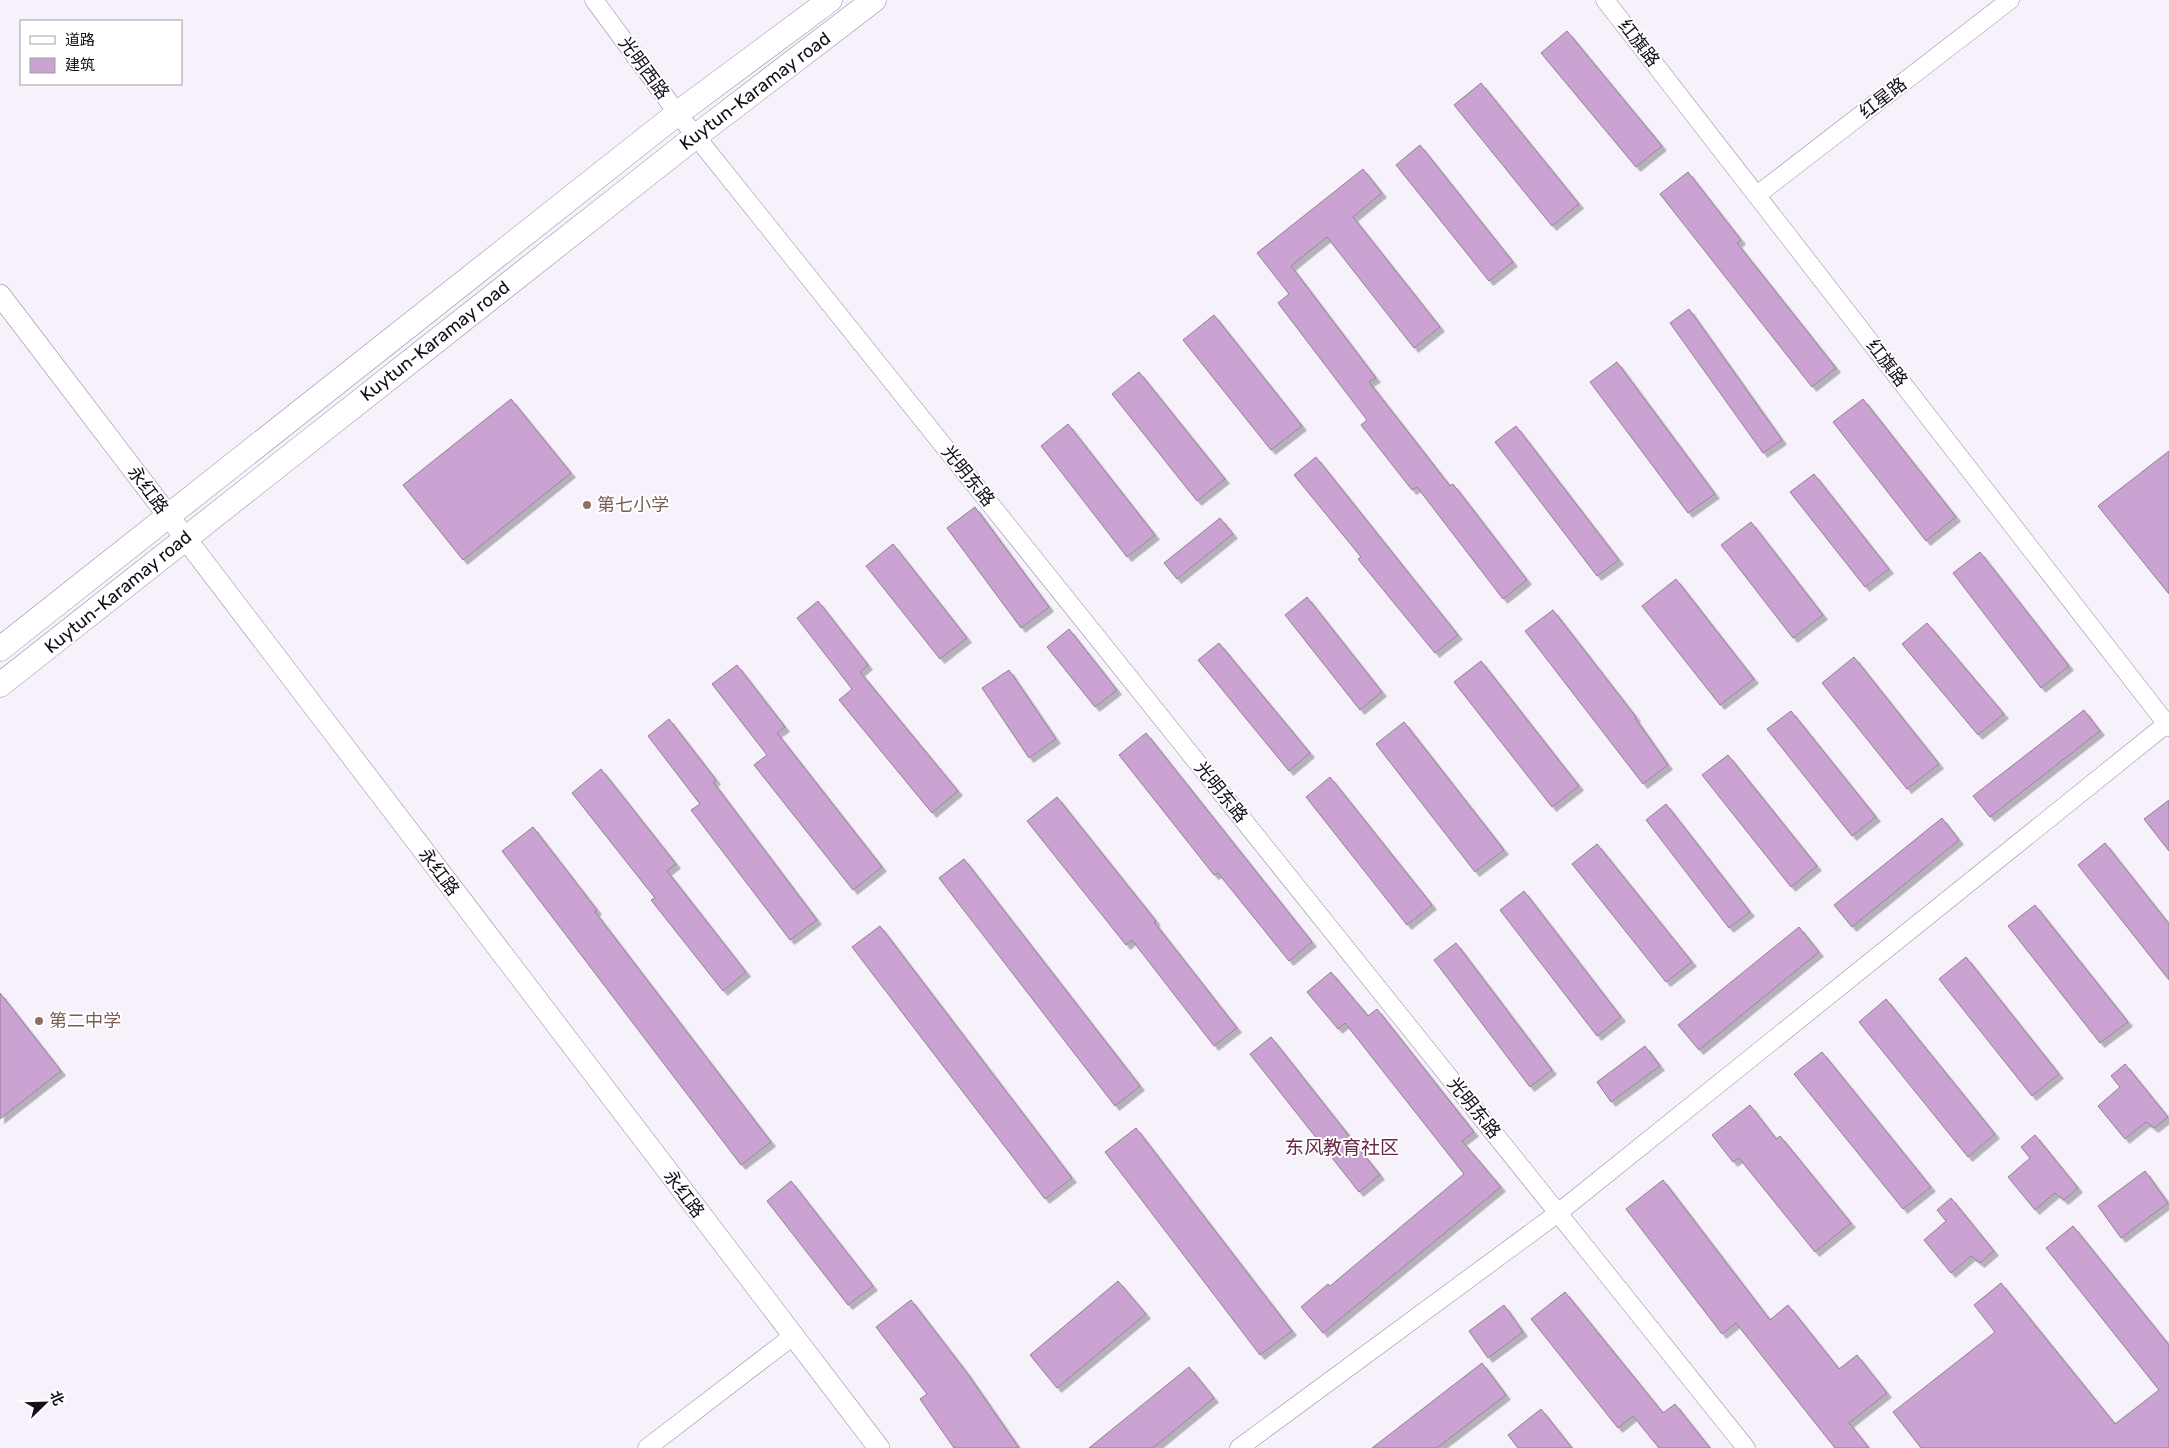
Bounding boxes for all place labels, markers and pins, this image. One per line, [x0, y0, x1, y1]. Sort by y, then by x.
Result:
place label: 第七小学 [597, 494, 669, 516]
marker: 第七小学 [581, 499, 593, 511]
place label: 第二中学 [49, 1010, 121, 1032]
marker: 第二中学 [33, 1015, 45, 1027]

